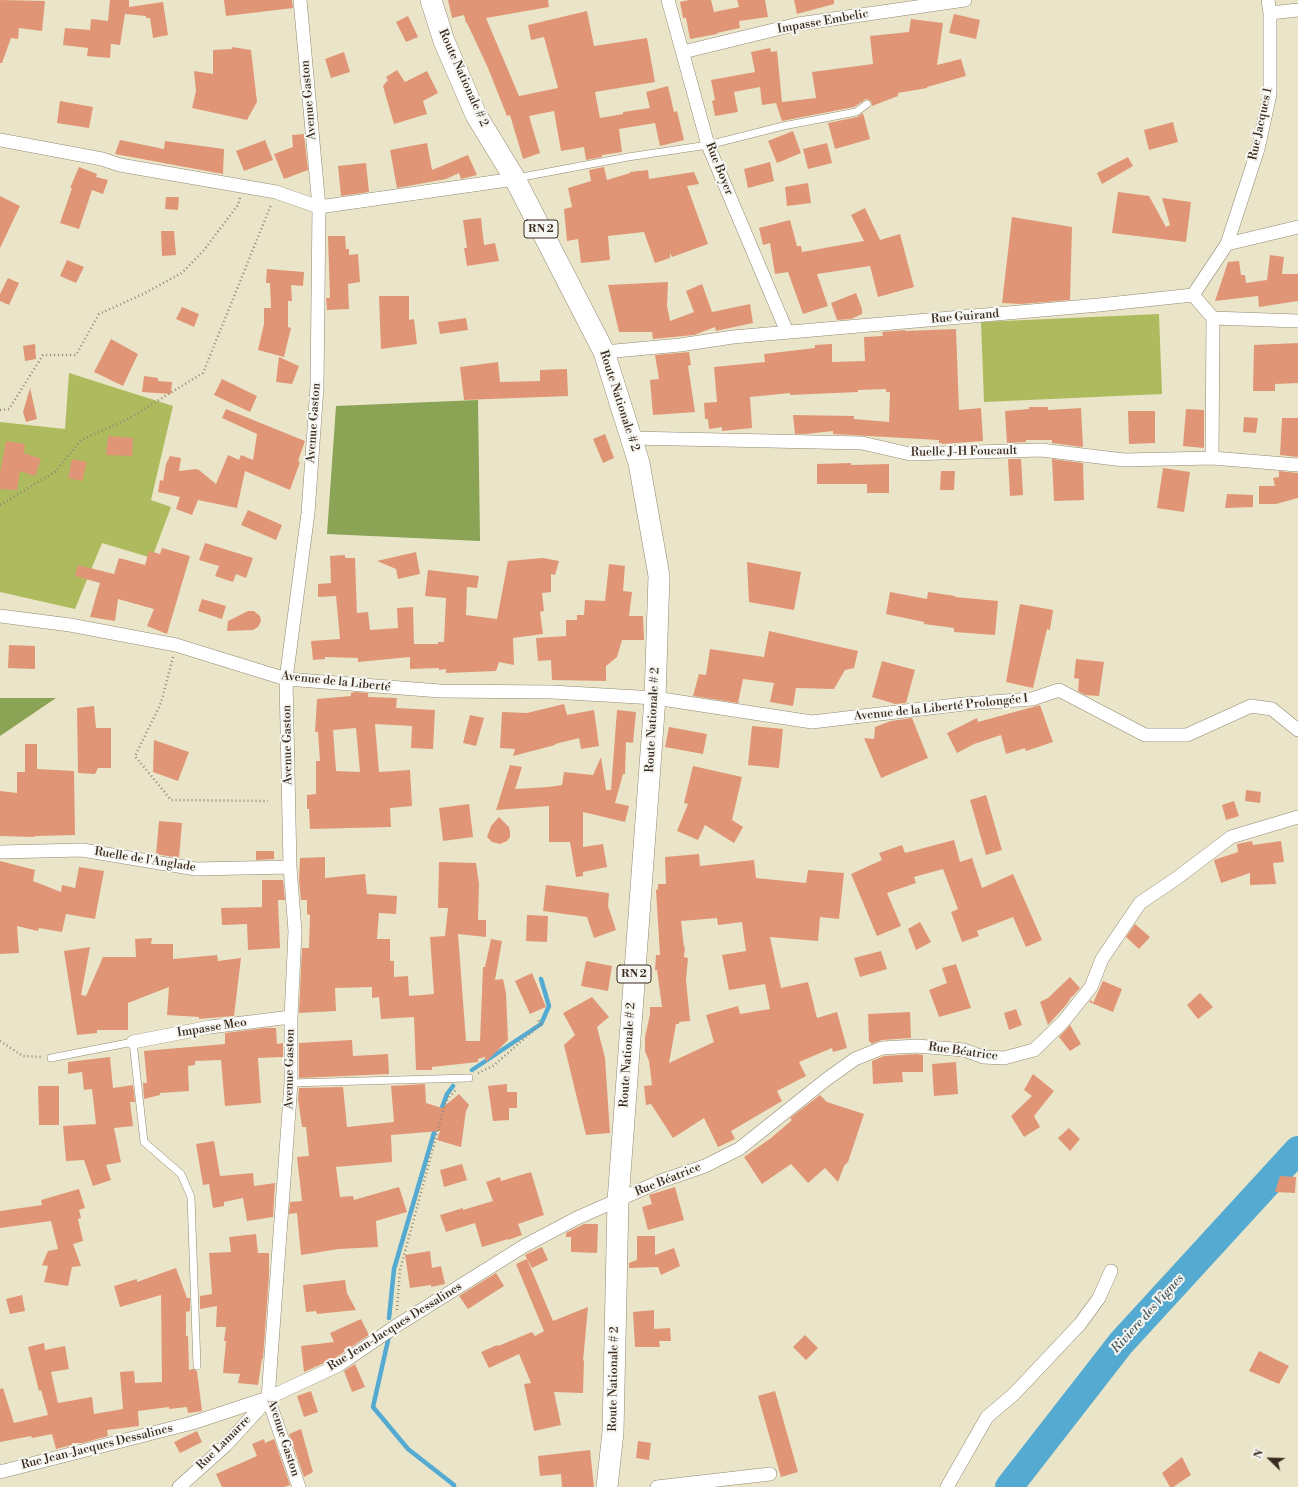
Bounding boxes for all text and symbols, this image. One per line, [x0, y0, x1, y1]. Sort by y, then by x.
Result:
street label: Impasse Embelic [776, 7, 870, 37]
street label: Route Nationale # 2 [435, 27, 491, 129]
street label: Avenue Gaston [298, 59, 320, 141]
street label: Rue Jacques 1 [1246, 86, 1276, 162]
street label: Rue Boyer [702, 141, 736, 197]
road number: RN 2 [524, 220, 558, 238]
street label: Rue Guirand [930, 307, 1000, 327]
street label: Route Nationale # 2 [596, 349, 642, 453]
street label: Avenue Gaston [304, 382, 324, 464]
street label: Ruelle J-H Foucault [911, 444, 1017, 460]
street label: Route Nationale # 2 [643, 667, 663, 773]
street label: Avenue de la Liberté [281, 669, 391, 695]
street label: Avenue de la Liberté Prolongée I [853, 692, 1029, 724]
street label: Avenue Gaston [280, 705, 296, 785]
street label: Ruelle de l'Anglade [93, 845, 197, 875]
road number: RN 2 [617, 965, 651, 983]
street label: Route Nationale # 2 [617, 1002, 639, 1108]
street label: Impasse Meo [176, 1015, 248, 1041]
street label: Avenue Gaston [282, 1029, 298, 1109]
street label: Rue Béatrice [927, 1040, 999, 1064]
street label: Rue Béatrice [633, 1160, 703, 1200]
water label: Riviere des Vignes [1108, 1271, 1188, 1357]
street label: Rue Jean-Jacques Dessalines [325, 1280, 465, 1374]
street label: Route Nationale # 2 [606, 1326, 622, 1432]
street label: Avenue Gaston [264, 1398, 302, 1478]
street label: Rue Lamarre [194, 1413, 254, 1473]
street label: Rue Jean-Jacques Dessalines [20, 1421, 174, 1473]
north arrow [1250, 1439, 1290, 1479]
text: N [1251, 1448, 1267, 1461]

